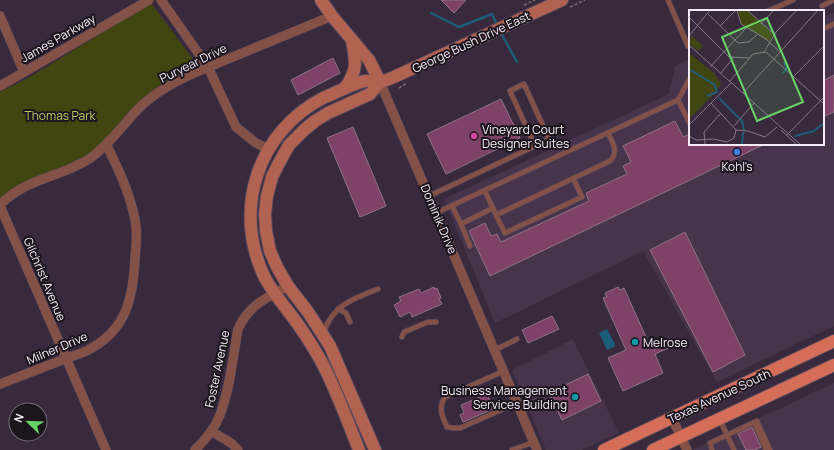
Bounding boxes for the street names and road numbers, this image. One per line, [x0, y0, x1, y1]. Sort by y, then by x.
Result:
street label: George Bush Drive East [409, 7, 533, 77]
street label: James Parkway [18, 9, 99, 66]
street label: Puryear Drive [156, 39, 230, 87]
street label: Dominik Drive [417, 181, 461, 257]
street label: Gilchrist Avenue [20, 234, 70, 324]
street label: Milner Drive [24, 328, 90, 368]
street label: Foster Avenue [201, 329, 233, 409]
street label: Texas Avenue South [665, 365, 773, 427]

